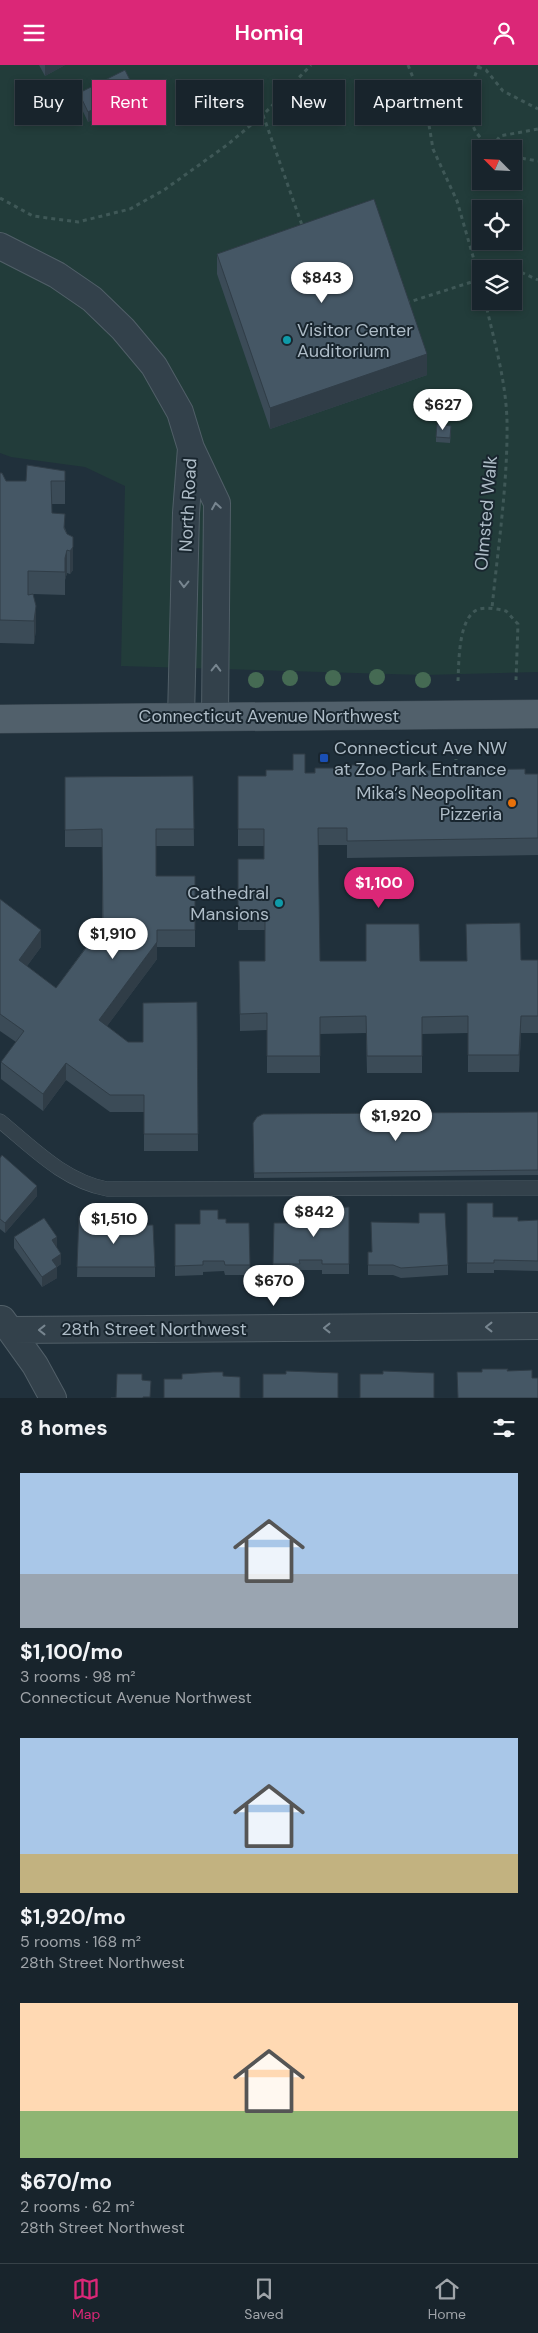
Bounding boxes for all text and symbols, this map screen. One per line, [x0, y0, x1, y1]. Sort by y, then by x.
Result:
text: Homiq [234, 18, 304, 47]
icon: menu [20, 19, 48, 47]
icon: person [490, 19, 518, 47]
chip: Buy [15, 80, 82, 125]
chip: Rent [92, 80, 166, 125]
chip: Filters [176, 80, 263, 125]
chip: New [273, 80, 345, 125]
chip: Apartment [355, 80, 481, 125]
north arrow [472, 140, 522, 190]
map controls [472, 140, 522, 310]
button: locate [472, 200, 522, 250]
button: layers [472, 260, 522, 310]
pin: $843 [292, 261, 352, 304]
text: $843 [302, 267, 342, 288]
place label: Visitor Center Auditorium [297, 318, 413, 363]
marker: Visitor Center Auditorium [281, 334, 293, 346]
pin: $627 [413, 389, 473, 431]
text: $627 [424, 394, 462, 415]
street label: Olmsted Walk [469, 455, 503, 571]
street label: North Road [174, 457, 202, 553]
one-way arrow [211, 501, 221, 510]
one-way arrow [179, 580, 190, 588]
one-way arrow [211, 664, 221, 672]
street label: Connecticut Avenue Northwest [139, 704, 399, 728]
place label: Connecticut Ave NW at Zoo Park Entrance [334, 736, 507, 781]
marker: Connecticut Ave NW at Zoo Park Entrance [318, 752, 330, 764]
place label: Mika’s Neopolitan Pizzeria [356, 781, 502, 826]
marker: Mika’s Neopolitan Pizzeria [506, 797, 518, 809]
pin: $1,100 [338, 867, 420, 909]
text: $1,100 [355, 872, 403, 893]
place label: Cathedral Mansions [187, 881, 269, 926]
marker: Cathedral Mansions [273, 897, 285, 909]
pin: $1,910 [72, 917, 154, 960]
text: $1,910 [90, 923, 136, 944]
pin: $1,920 [355, 1099, 437, 1142]
text: $1,920 [371, 1105, 421, 1126]
pin: $842 [284, 1195, 344, 1238]
text: $842 [294, 1201, 334, 1222]
pin: $1,510 [73, 1203, 155, 1245]
text: $1,510 [91, 1208, 137, 1229]
pin: $670 [244, 1265, 304, 1307]
text: $670 [254, 1270, 294, 1291]
street label: 28th Street Northwest [61, 1317, 247, 1341]
one-way arrow [485, 1321, 493, 1332]
one-way arrow [323, 1323, 330, 1333]
one-way arrow [38, 1325, 46, 1335]
text: 8 homes [20, 1414, 108, 1442]
icon: filters [490, 1414, 518, 1442]
icon: home [224, 1506, 314, 1596]
text: $1,100/mo [20, 1638, 123, 1666]
text: 3 rooms · 98 m² [20, 1666, 136, 1687]
text: Connecticut Avenue Northwest [20, 1687, 252, 1708]
icon: home [224, 1771, 314, 1861]
text: $1,920/mo [20, 1903, 126, 1931]
text: 5 rooms · 168 m² [20, 1931, 141, 1952]
text: 28th Street Northwest [20, 1952, 185, 1973]
icon: home [224, 2036, 314, 2126]
text: $670/mo [20, 2168, 112, 2196]
text: 2 rooms · 62 m² [20, 2196, 135, 2217]
text: 28th Street Northwest [20, 2217, 185, 2238]
tab: Map [72, 2275, 100, 2323]
tab: Saved [244, 2275, 284, 2323]
tab: Home [428, 2275, 466, 2323]

